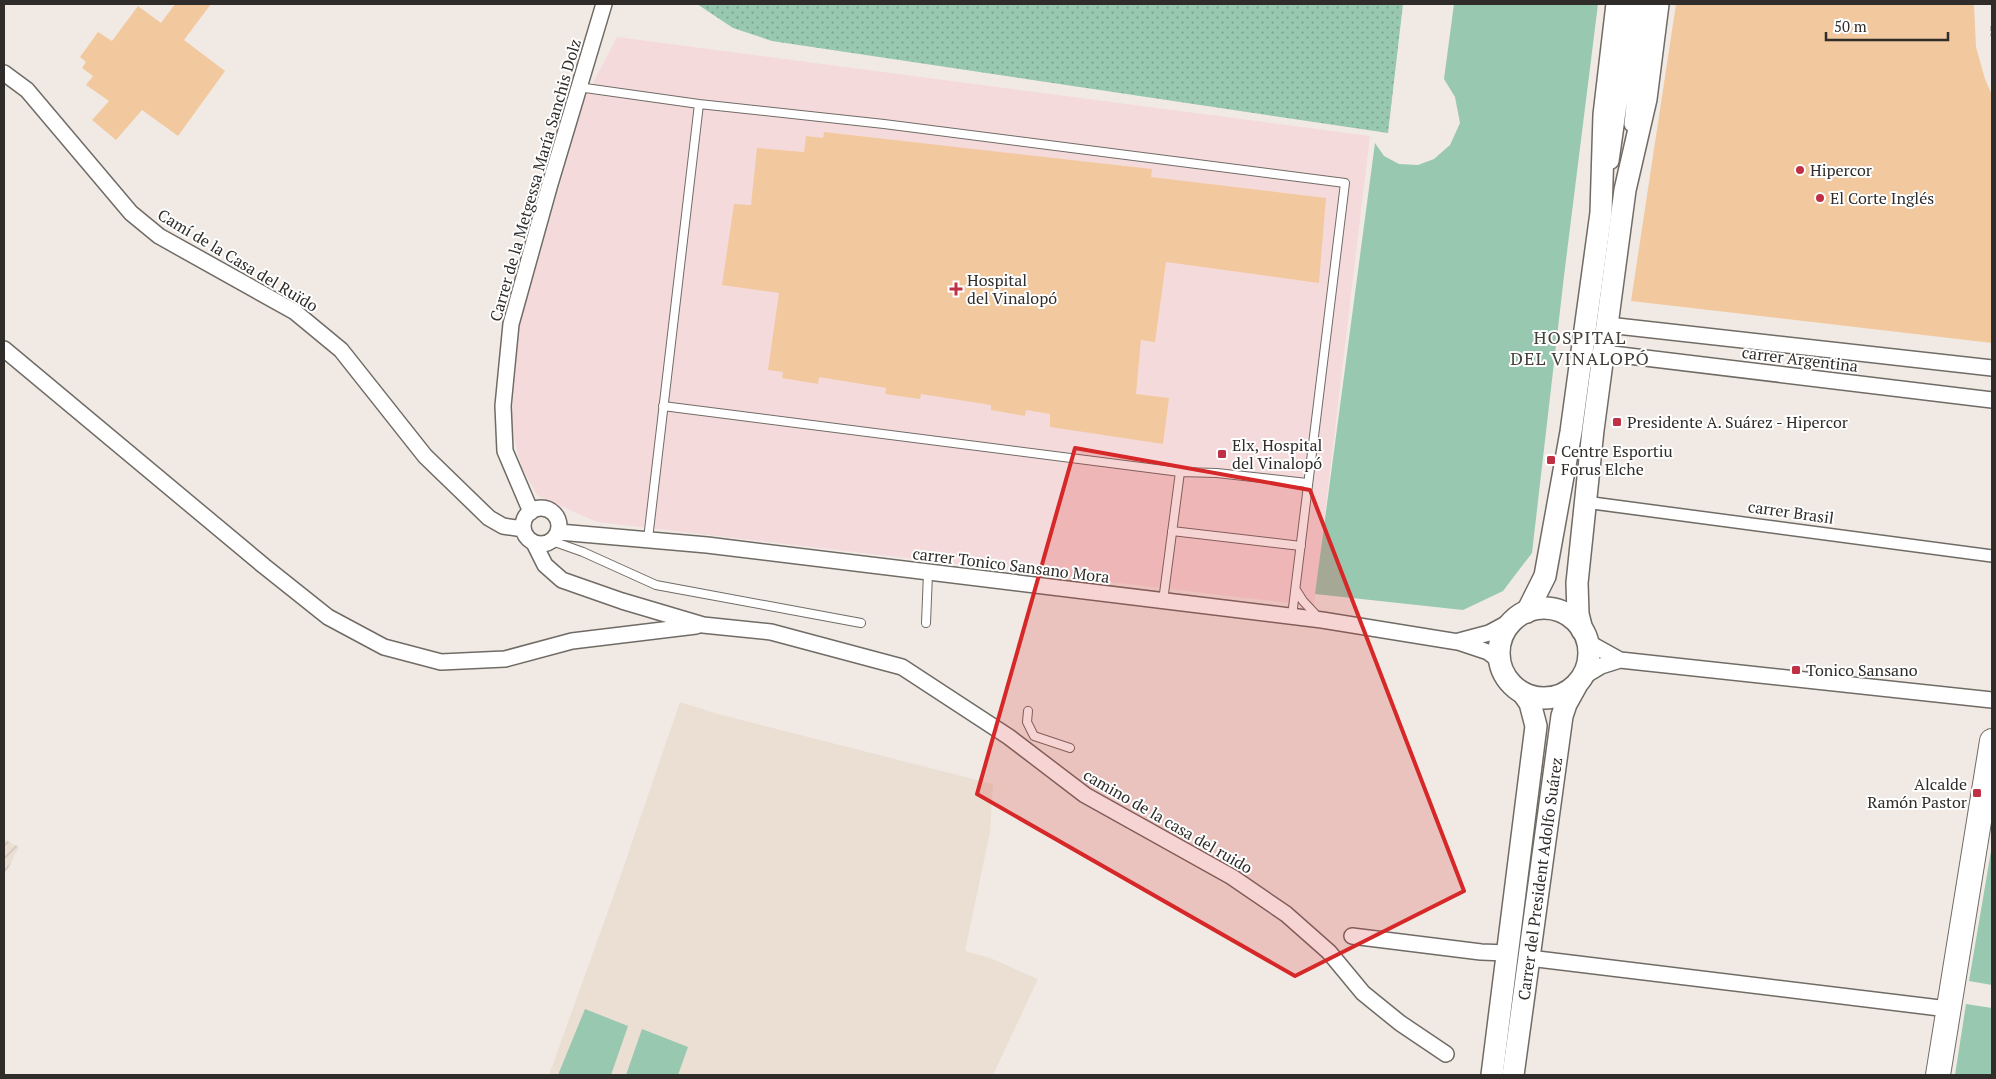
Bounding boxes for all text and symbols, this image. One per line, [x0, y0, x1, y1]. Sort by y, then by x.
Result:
scale bar [1826, 10, 1948, 42]
text: 50 m [1834, 16, 1867, 36]
street label: Carrer de la Metgessa María Sanchis Dolz [484, 36, 586, 324]
place label: Hipercor [1810, 159, 1873, 181]
marker: Hipercor [1794, 164, 1806, 176]
place label: El Corte Inglés [1830, 187, 1934, 209]
marker: El Corte Inglés [1814, 192, 1826, 204]
street label: Camí de la Casa del Ruïdo [154, 203, 322, 317]
place label: Hospital del Vinalopó [967, 269, 1057, 309]
marker: Hospital del Vinalopó [949, 282, 963, 296]
district label: HOSPITAL DEL VINALOPÓ [1510, 325, 1650, 370]
street label: carrer Argentina [1741, 341, 1859, 377]
place label: Presidente A. Suárez - Hipercor [1627, 411, 1849, 433]
marker: Presidente A. Suárez - Hipercor [1611, 416, 1623, 428]
place label: Elx, Hospital del Vinalopó [1232, 434, 1323, 474]
place label: Centre Esportiu Forus Elche [1561, 440, 1673, 480]
marker: Elx, Hospital del Vinalopó [1216, 448, 1228, 460]
marker: Centre Esportiu Forus Elche [1545, 454, 1557, 466]
street label: carrer Brasil [1747, 495, 1836, 529]
street label: carrer Tonico Sansano Mora [911, 542, 1111, 588]
place label: Tonico Sansano [1806, 659, 1918, 681]
marker: Tonico Sansano [1790, 664, 1802, 676]
street label: Carrer del President Adolfo Suárez [1512, 756, 1567, 1002]
street label: camino de la casa del ruido [1079, 763, 1257, 879]
place label: Alcalde Ramón Pastor [1867, 773, 1968, 813]
marker: Alcalde Ramón Pastor [1971, 787, 1983, 799]

